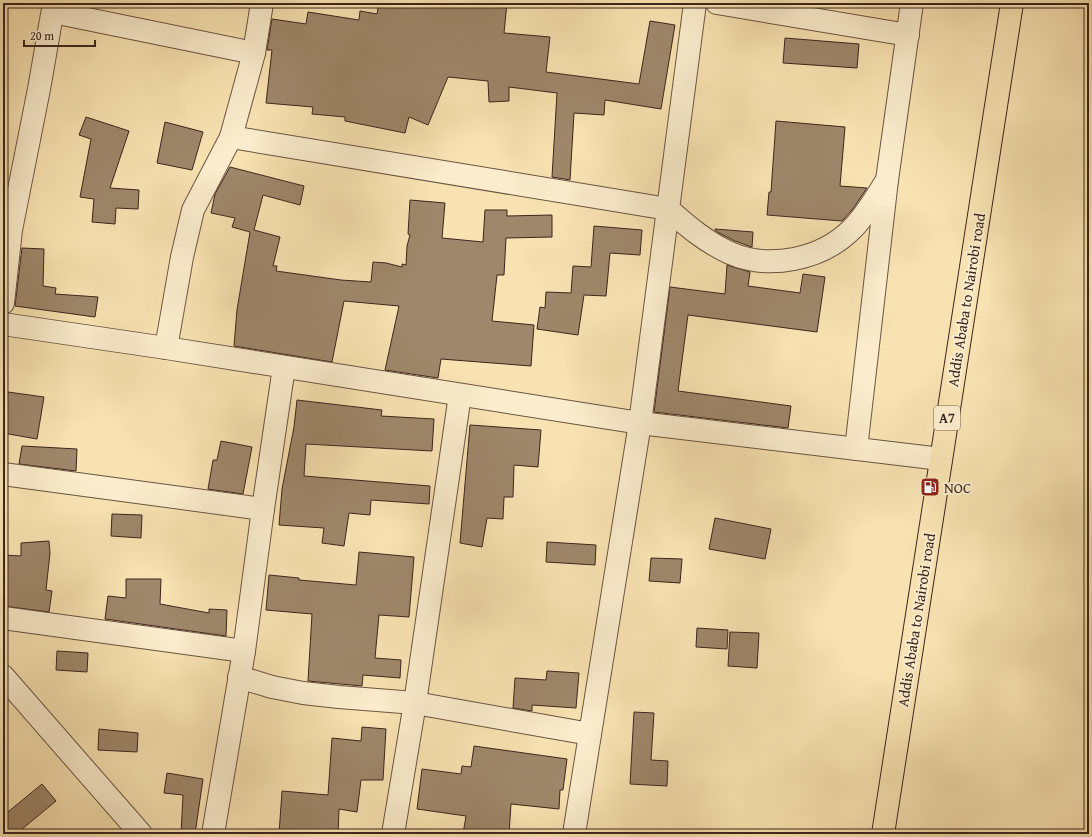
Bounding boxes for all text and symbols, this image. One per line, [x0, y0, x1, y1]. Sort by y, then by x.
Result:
scale bar [24, 22, 95, 48]
text: 20 m [30, 27, 54, 44]
street label: Addis Ababa to Nairobi road [942, 212, 990, 388]
road number: A7 [934, 406, 960, 430]
fuel station icon: NOC [919, 476, 941, 498]
place label: NOC [944, 477, 971, 498]
street label: Addis Ababa to Nairobi road [892, 532, 940, 708]

